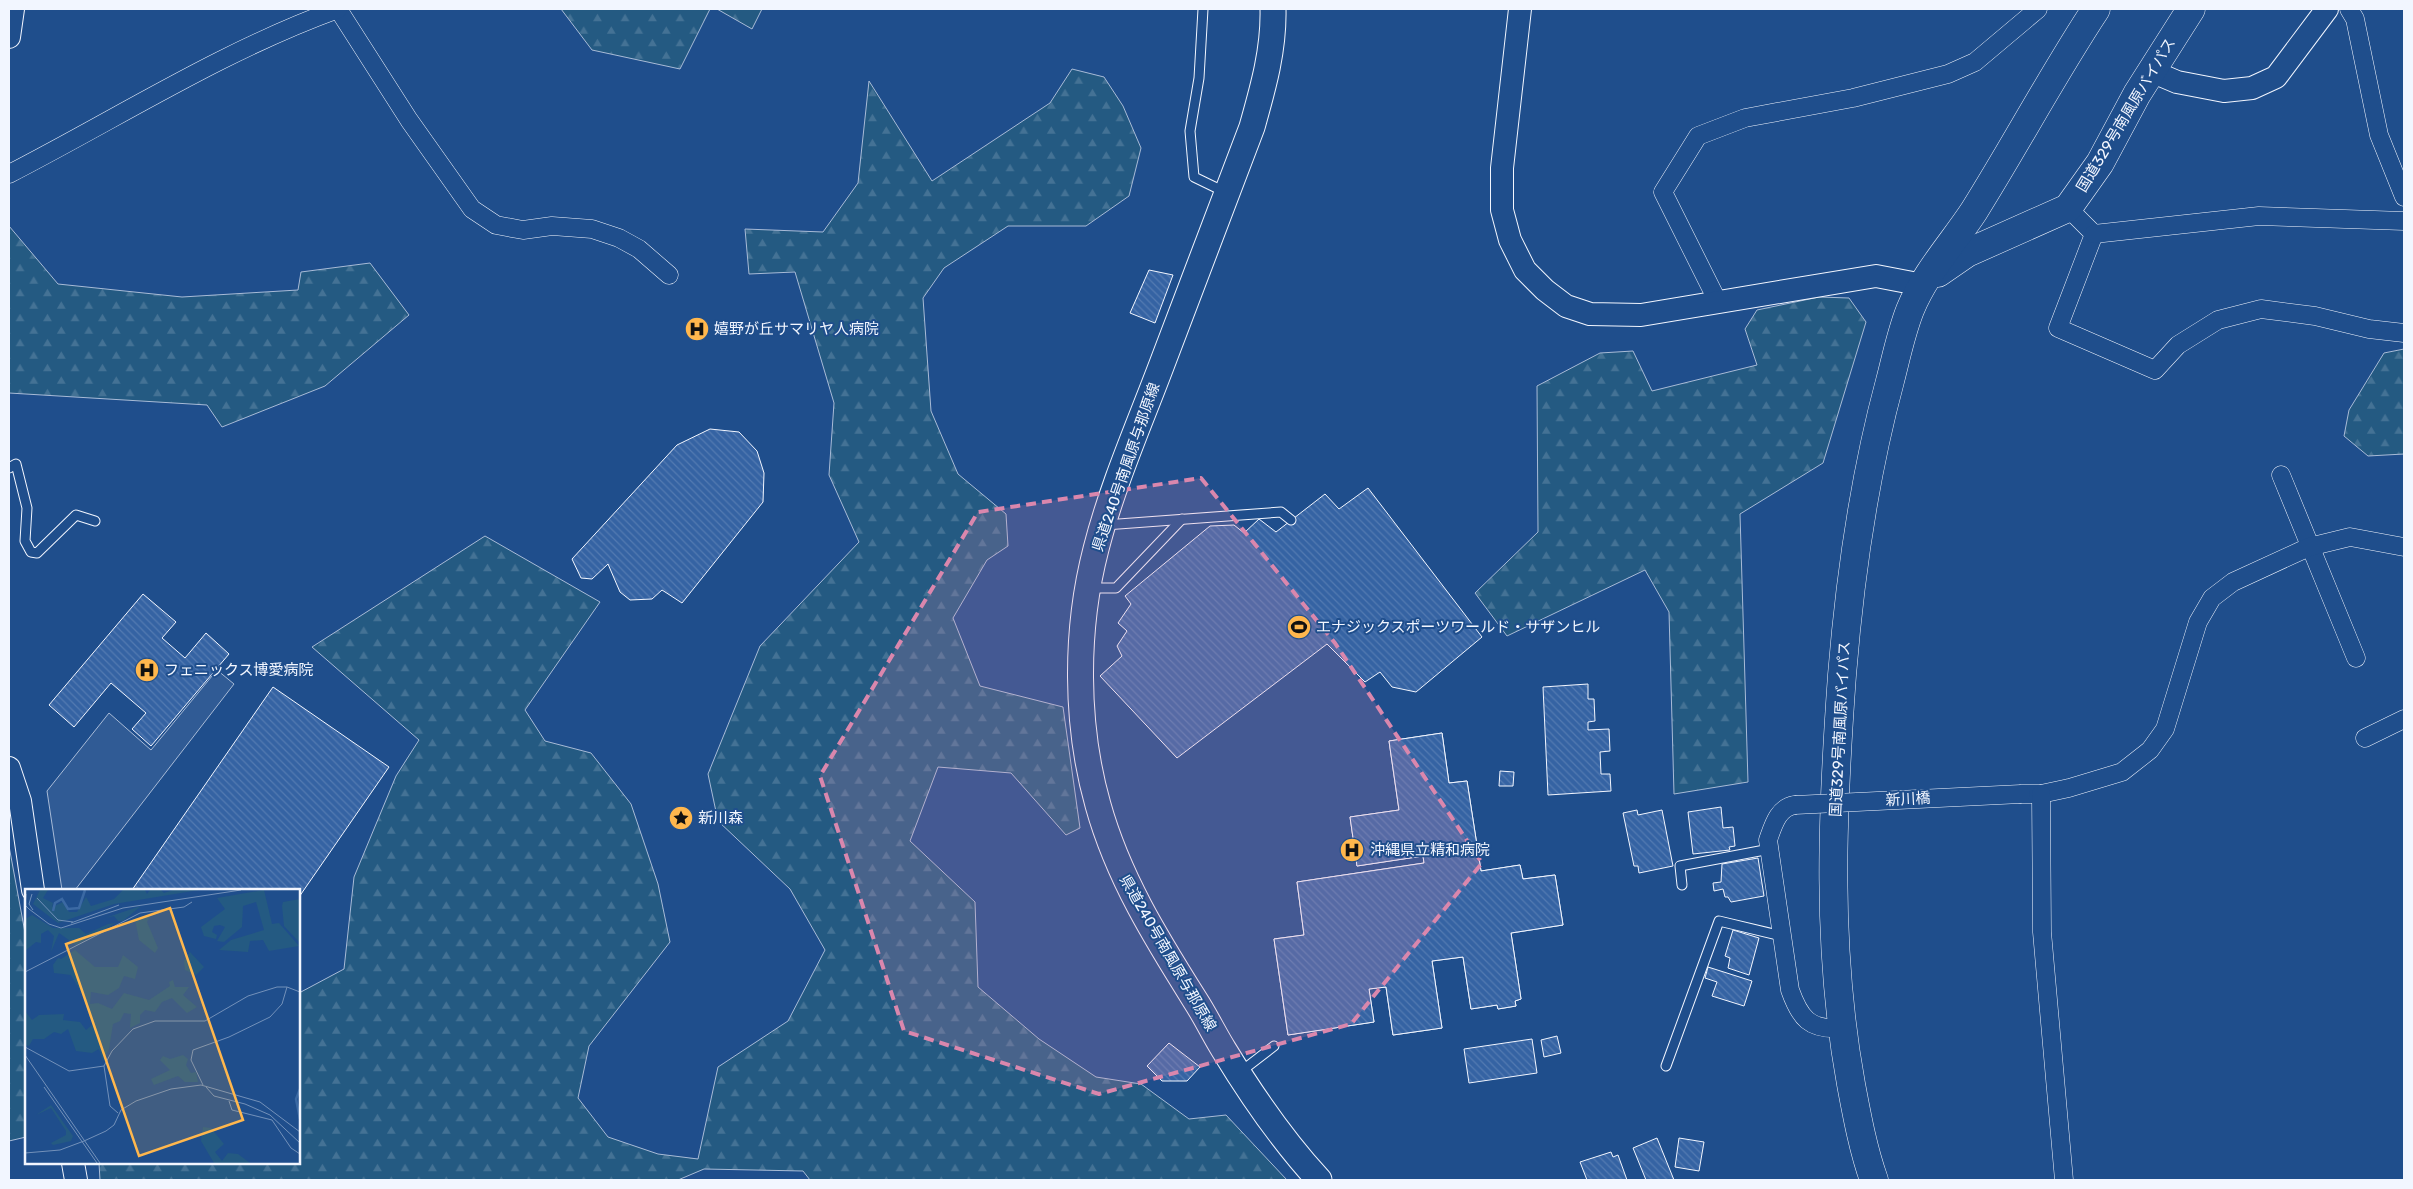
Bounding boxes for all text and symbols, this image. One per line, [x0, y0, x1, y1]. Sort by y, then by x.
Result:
street label: 国道329号南風原バイパス [2073, 35, 2179, 195]
hospital icon: 嬉野が丘サマリヤ人病院 [684, 316, 710, 342]
place label: 嬉野が丘サマリヤ人病院 [714, 320, 879, 338]
street label: 県道240号南風原与那原線 [1089, 380, 1163, 554]
sports icon: エナジックスポーツワールド・サザンヒル [1286, 614, 1312, 640]
place label: エナジックスポーツワールド・サザンヒル [1316, 618, 1600, 636]
street label: 国道329号南風原バイパス [1826, 640, 1854, 818]
hospital icon: フェニックス博愛病院 [134, 657, 160, 683]
place label: フェニックス博愛病院 [164, 661, 314, 679]
street label: 新川橋 [1885, 789, 1931, 809]
place icon: 新川森 [668, 805, 694, 831]
place label: 新川森 [698, 809, 743, 827]
hospital icon: 沖縄県立精和病院 [1339, 837, 1365, 863]
place label: 沖縄県立精和病院 [1370, 841, 1490, 859]
street label: 県道240号南風原与那原線 [1116, 872, 1220, 1034]
inset map [25, 889, 300, 1164]

